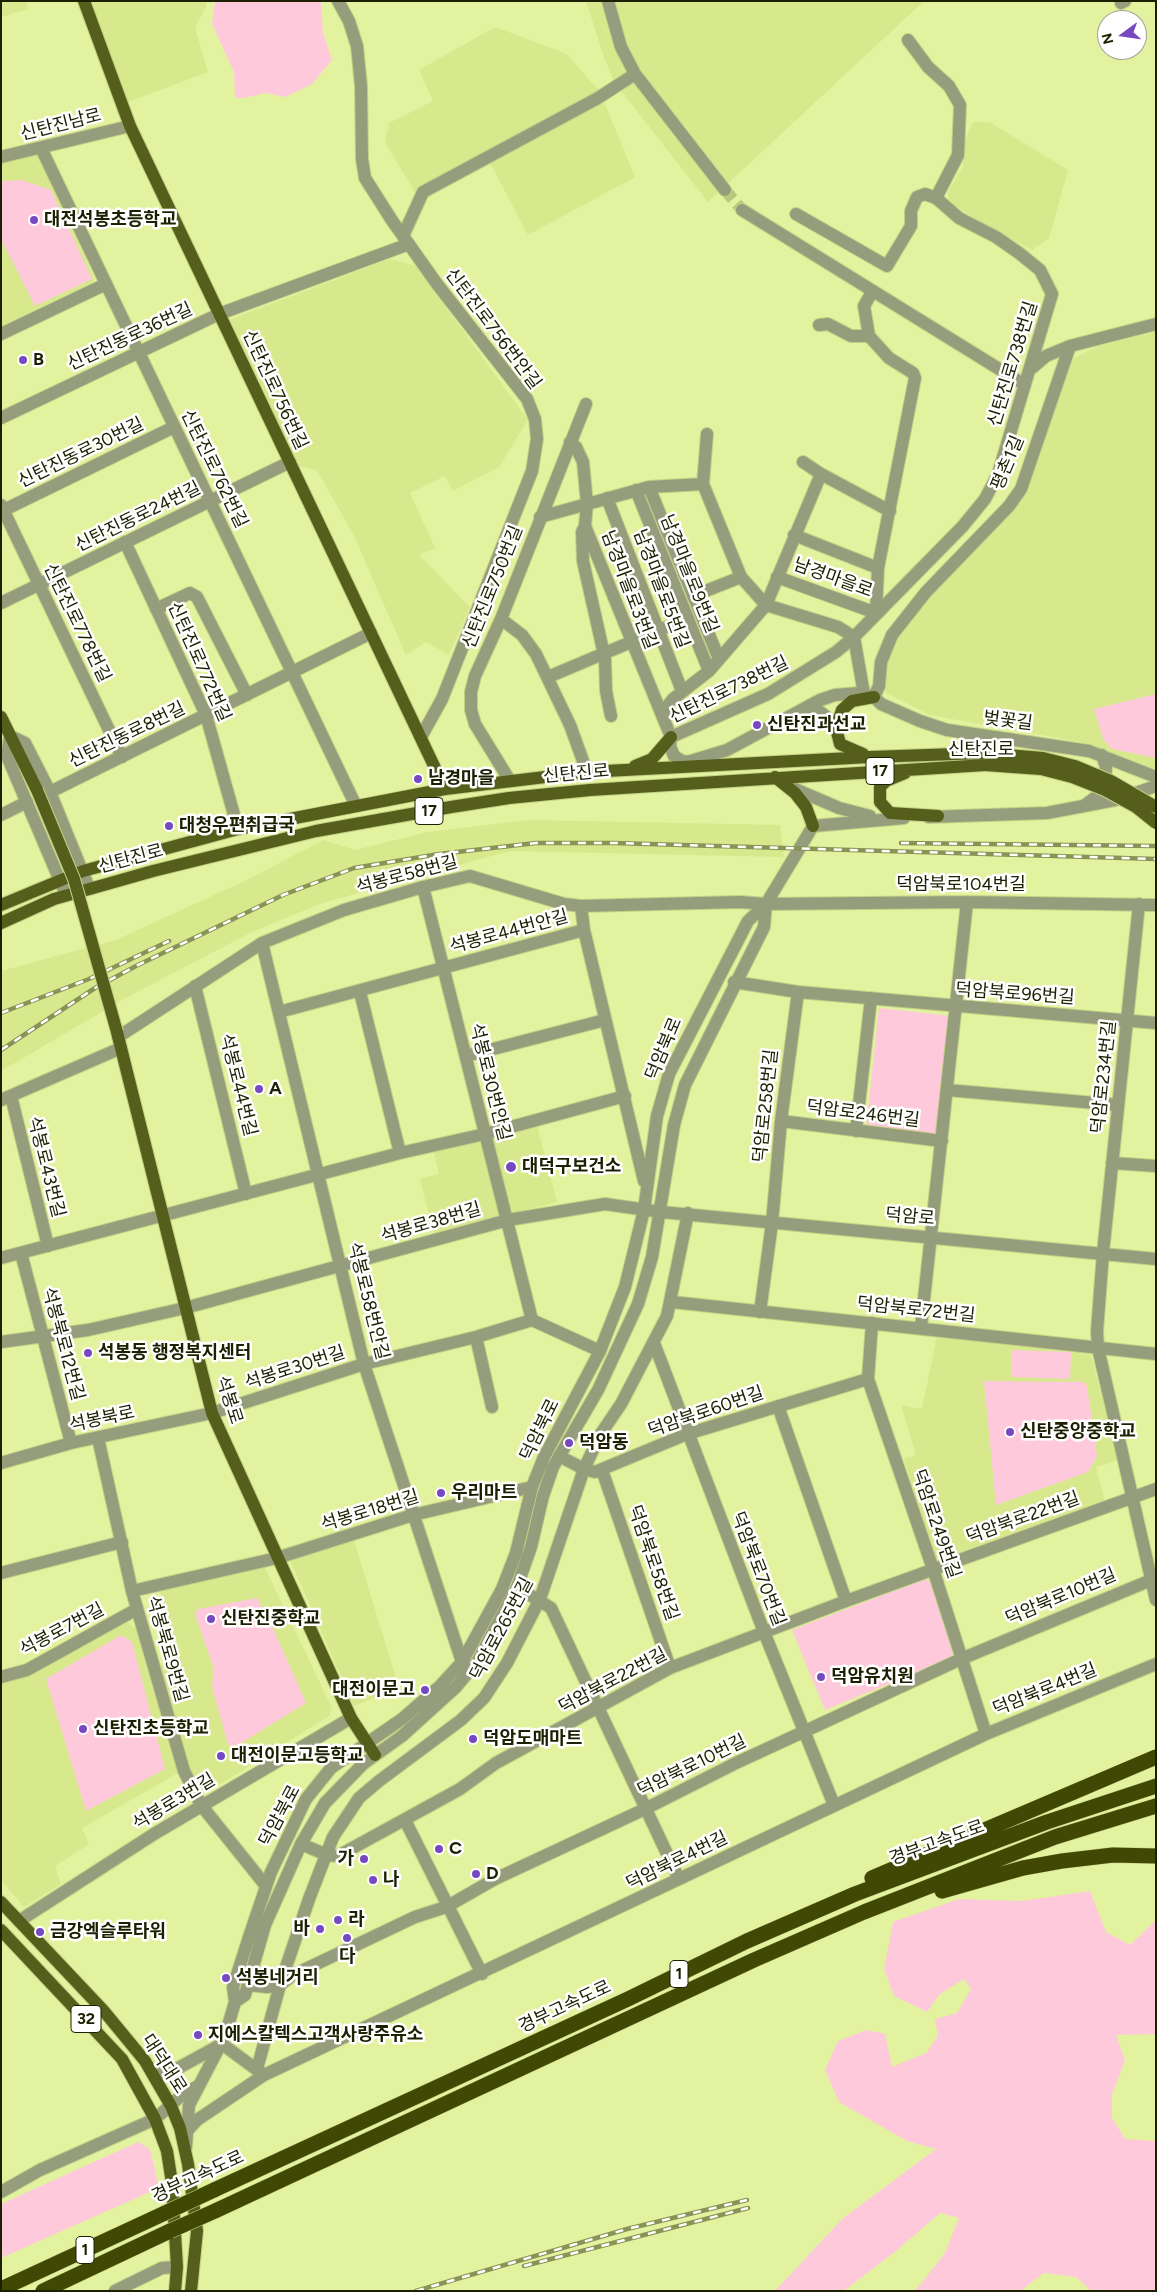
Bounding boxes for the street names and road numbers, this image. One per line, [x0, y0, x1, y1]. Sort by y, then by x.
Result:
street label: 신탄진남로 [18, 105, 104, 145]
street label: 신탄진로756번안길 [440, 264, 546, 394]
street label: 신탄진동로36번길 [64, 298, 196, 376]
street label: 신탄진로738번길 [984, 299, 1042, 429]
street label: 신탄진로756번길 [238, 327, 312, 453]
street label: 신탄진로762번길 [176, 406, 252, 532]
street label: 신탄진동로30번길 [15, 413, 147, 493]
street label: 평촌1길 [987, 432, 1029, 494]
street label: 신탄진동로24번길 [72, 477, 204, 557]
street label: 남경마을로9번길 [655, 511, 723, 637]
street label: 신탄진로750번길 [458, 522, 528, 652]
street label: 남경마을로5번길 [628, 526, 694, 652]
street label: 남경마을로3번길 [596, 527, 662, 653]
street label: 남경마을로 [790, 554, 876, 602]
street label: 신탄진로778번길 [39, 560, 115, 686]
street label: 신탄진로772번길 [163, 599, 235, 725]
street label: 신탄진로738번길 [666, 652, 792, 728]
street label: 신탄진동로8번길 [65, 697, 189, 773]
street label: 벚꽃길 [982, 707, 1034, 735]
street label: 신탄진로 [948, 739, 1014, 761]
road number: 17 [866, 758, 894, 784]
street label: 신탄진로 [542, 760, 610, 788]
road number: 17 [415, 798, 443, 824]
street label: 신탄진로 [96, 840, 166, 878]
street label: 석봉로58번길 [354, 851, 460, 899]
street label: 덕암북로104번길 [896, 874, 1026, 896]
street label: 석봉로44번안길 [447, 906, 571, 958]
street label: 덕암북로96번길 [955, 979, 1075, 1009]
street label: 덕암북로 [641, 1014, 687, 1084]
street label: 덕암로234번길 [1087, 1019, 1121, 1135]
street label: 석봉로30번안길 [465, 1021, 515, 1143]
street label: 석봉로44번길 [215, 1031, 261, 1139]
street label: 덕암로258번길 [749, 1048, 783, 1164]
street label: 덕암로246번길 [805, 1096, 921, 1132]
street label: 석봉로43번길 [23, 1114, 69, 1220]
street label: 석봉로38번길 [378, 1198, 484, 1248]
street label: 덕암로 [884, 1204, 936, 1230]
street label: 석봉로58번안길 [343, 1240, 393, 1362]
street label: 석봉북로12번길 [37, 1285, 89, 1403]
street label: 덕암북로72번길 [856, 1293, 976, 1327]
street label: 석봉로30번길 [242, 1342, 348, 1394]
street label: 석봉로 [211, 1373, 247, 1427]
street label: 덕암북로60번길 [645, 1382, 767, 1442]
street label: 덕암북로 [516, 1395, 564, 1465]
street label: 석봉북로 [67, 1402, 137, 1436]
street label: 덕암로249번길 [907, 1466, 965, 1582]
street label: 석봉로18번길 [318, 1486, 422, 1536]
street label: 덕암북로22번길 [963, 1487, 1083, 1549]
street label: 덕암북로58번길 [623, 1502, 683, 1624]
street label: 덕암북로70번길 [726, 1509, 790, 1629]
street label: 덕암북로10번길 [1002, 1564, 1120, 1630]
street label: 덕암로265번길 [466, 1574, 538, 1684]
street label: 석봉북로9번길 [142, 1593, 192, 1705]
street label: 석봉로7번길 [16, 1599, 108, 1661]
street label: 덕암북로22번길 [555, 1643, 671, 1719]
street label: 덕암북로4번길 [990, 1659, 1100, 1721]
street label: 덕암북로10번길 [634, 1730, 750, 1802]
street label: 석봉로3번길 [129, 1769, 219, 1835]
street label: 덕암북로 [255, 1782, 305, 1850]
street label: 경부고속도로 [887, 1816, 987, 1870]
street label: 덕암북로4번길 [623, 1827, 731, 1895]
road number: 1 [670, 1960, 688, 1988]
street label: 경부고속도로 [515, 1976, 615, 2038]
road number: 32 [71, 2006, 101, 2032]
street label: 대덕대로 [137, 2030, 191, 2098]
street label: 경부고속도로 [148, 2146, 248, 2208]
road number: 1 [76, 2236, 94, 2264]

